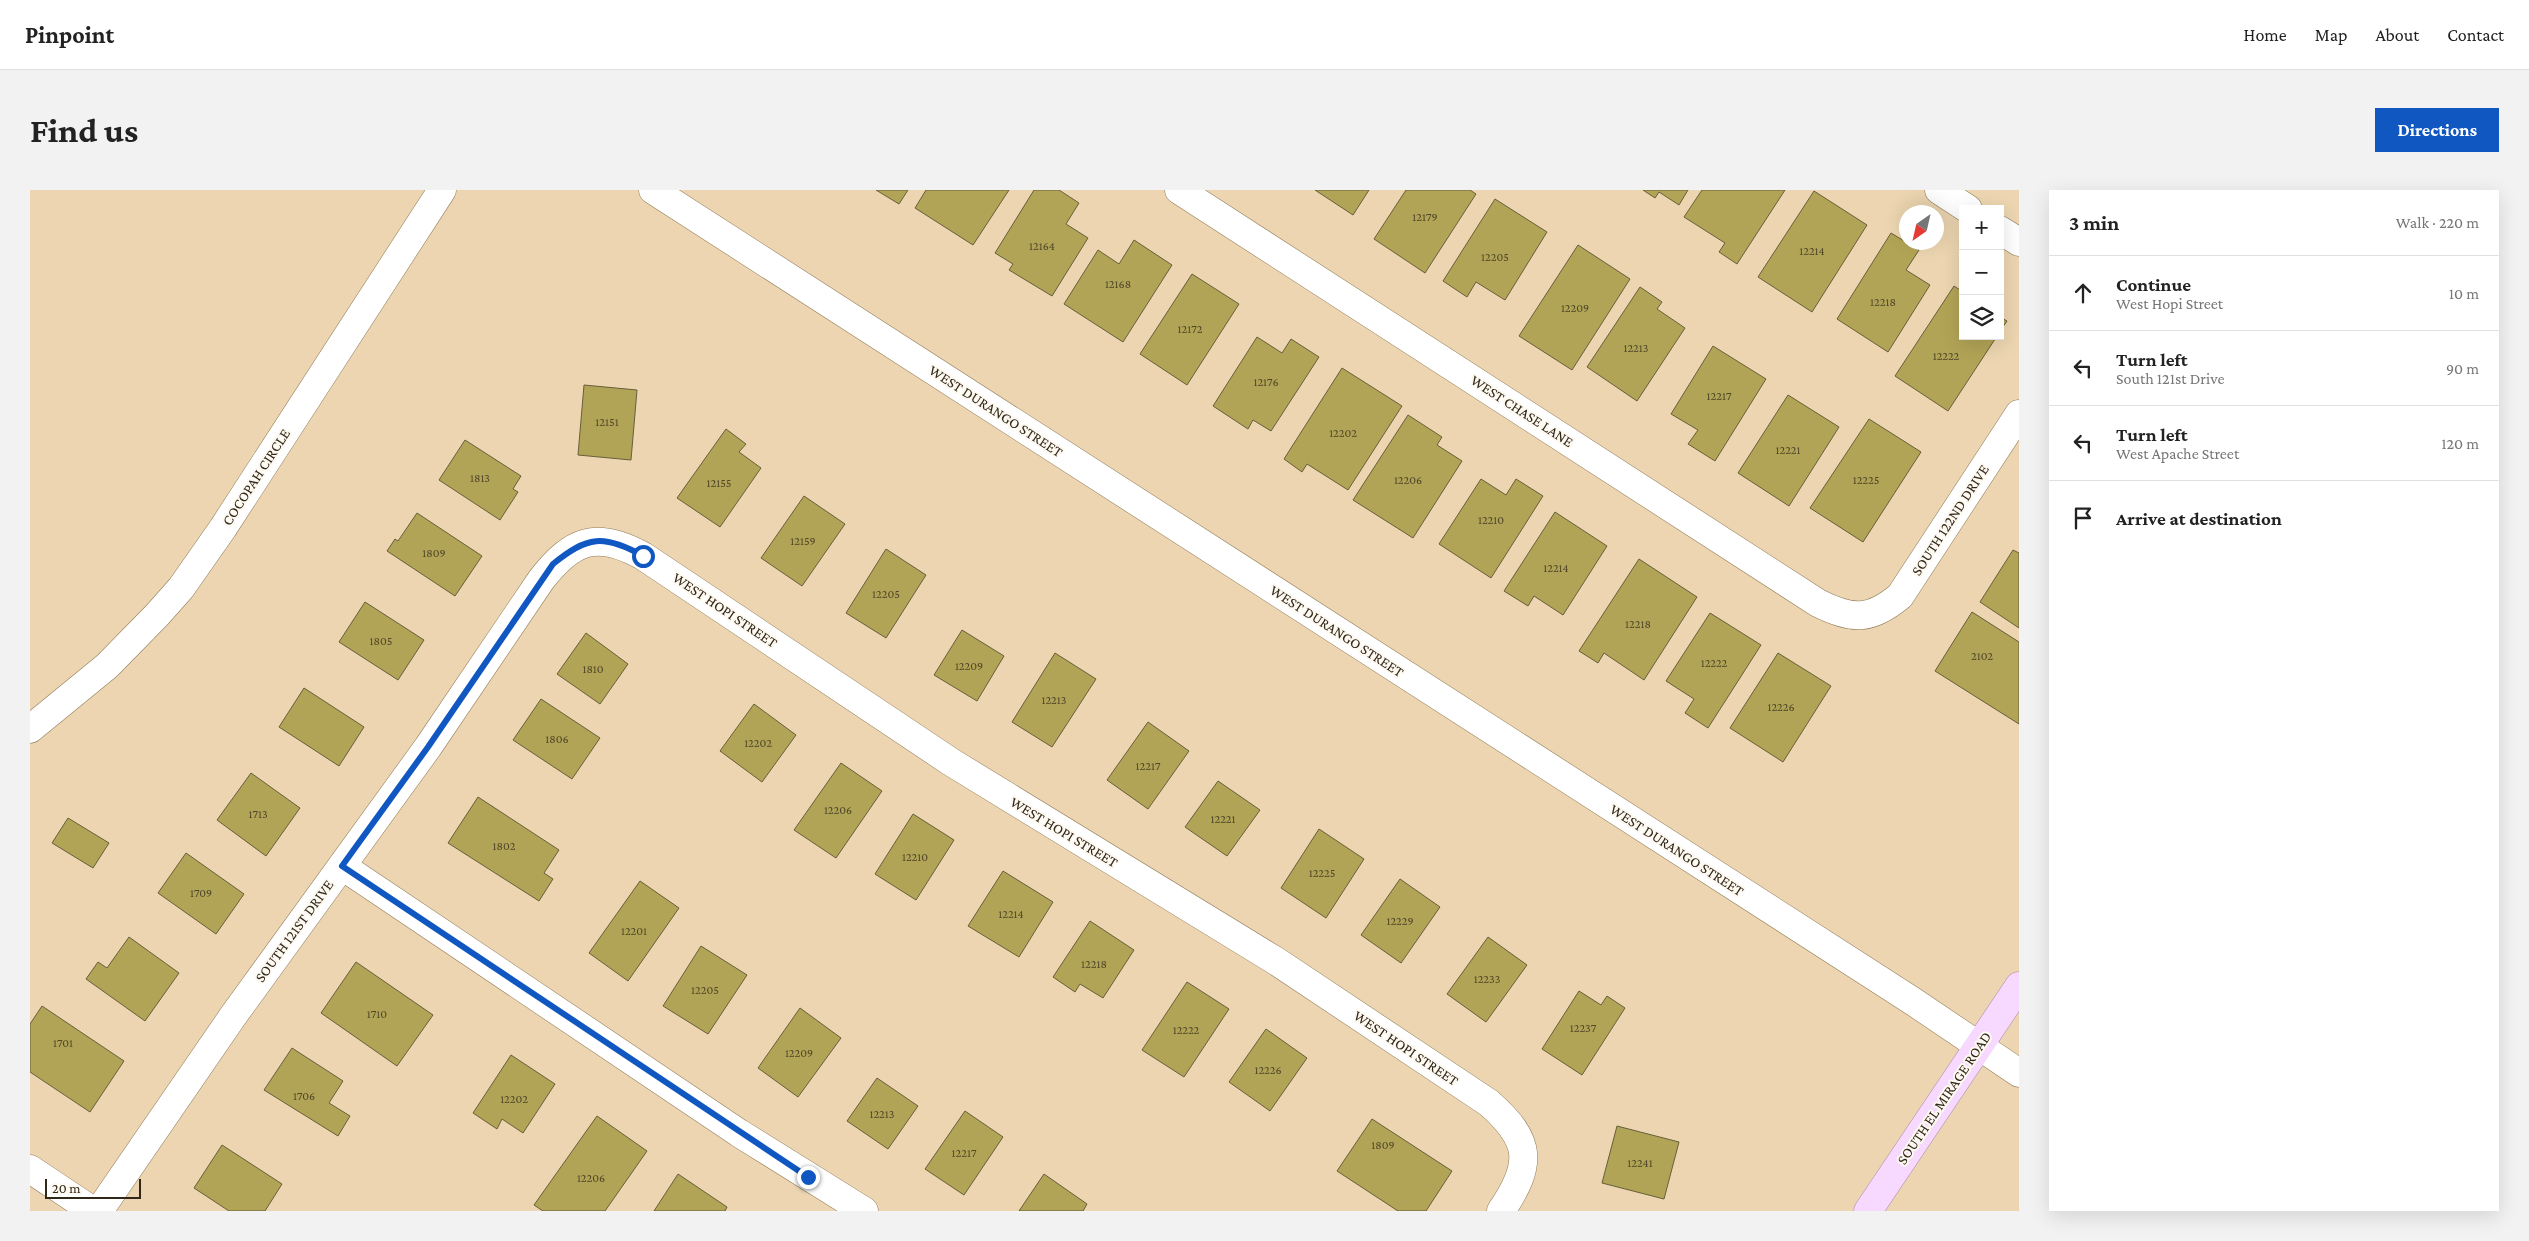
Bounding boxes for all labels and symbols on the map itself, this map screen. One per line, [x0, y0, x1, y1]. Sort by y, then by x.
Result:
north arrow [1899, 205, 1944, 250]
house number: 12179 [1412, 210, 1438, 224]
house number: 12164 [1029, 239, 1055, 253]
house number: 12214 [1799, 244, 1825, 258]
house number: 12205 [1481, 250, 1509, 264]
house number: 12168 [1105, 277, 1131, 291]
house number: 12218 [1870, 295, 1896, 309]
house number: 12209 [1561, 301, 1589, 315]
house number: 12172 [1178, 322, 1203, 336]
house number: 12213 [1623, 341, 1649, 355]
house number: 12222 [1933, 349, 1960, 363]
street label: WEST DURANGO STREET [926, 362, 1066, 460]
street label: WEST CHASE LANE [1468, 372, 1576, 450]
house number: 12176 [1253, 375, 1279, 389]
house number: 12217 [1707, 389, 1732, 403]
house number: 12151 [595, 415, 619, 429]
street label: COCOPAH CIRCLE [219, 426, 293, 528]
house number: 12202 [1329, 426, 1357, 440]
house number: 12221 [1775, 443, 1801, 457]
street label: SOUTH 122ND DRIVE [1908, 462, 1992, 578]
house number: 1813 [470, 471, 490, 485]
house number: 12206 [1394, 473, 1422, 487]
house number: 12225 [1853, 473, 1879, 487]
house number: 12155 [707, 476, 731, 490]
house number: 12210 [1478, 513, 1504, 527]
house number: 12159 [790, 534, 816, 548]
route start [632, 545, 655, 568]
house number: 1809 [422, 546, 446, 560]
house number: 12214 [1543, 561, 1569, 575]
street label: WEST HOPI STREET [670, 569, 780, 651]
street label: WEST DURANGO STREET [1267, 582, 1407, 680]
house number: 12205 [872, 587, 900, 601]
house number: 12218 [1625, 617, 1651, 631]
house number: 1805 [370, 634, 392, 648]
house number: 2102 [1971, 649, 1993, 663]
house number: 12222 [1701, 656, 1728, 670]
house number: 12209 [955, 659, 983, 673]
house number: 1810 [582, 662, 604, 676]
house number: 12213 [1041, 693, 1067, 707]
house number: 12226 [1767, 700, 1795, 714]
house number: 1806 [545, 732, 569, 746]
house number: 12202 [744, 736, 772, 750]
house number: 12217 [1136, 759, 1161, 773]
street label: WEST HOPI STREET [1007, 794, 1121, 870]
street label: WEST DURANGO STREET [1607, 801, 1747, 899]
house number: 12206 [824, 803, 852, 817]
house number: 1713 [248, 807, 268, 821]
house number: 12221 [1210, 812, 1236, 826]
house number: 1802 [493, 839, 516, 853]
house number: 12210 [902, 850, 928, 864]
house number: 12225 [1309, 866, 1335, 880]
street label: SOUTH 121ST DRIVE [252, 877, 336, 985]
house number: 1709 [190, 886, 212, 900]
house number: 12214 [998, 907, 1024, 921]
house number: 12229 [1386, 914, 1414, 928]
house number: 12201 [621, 924, 647, 938]
house number: 12218 [1081, 957, 1107, 971]
house number: 12233 [1474, 972, 1501, 986]
house number: 12205 [691, 983, 719, 997]
house number: 1710 [367, 1007, 387, 1021]
street label: WEST HOPI STREET [1351, 1007, 1461, 1089]
house number: 12237 [1570, 1021, 1597, 1035]
house number: 12222 [1173, 1023, 1200, 1037]
street label: SOUTH EL MIRAGE ROAD [1894, 1029, 1994, 1167]
house number: 1701 [53, 1036, 73, 1050]
house number: 12209 [785, 1046, 813, 1060]
house number: 12226 [1254, 1063, 1282, 1077]
house number: 1706 [293, 1089, 315, 1103]
house number: 12202 [500, 1092, 528, 1106]
house number: 12213 [869, 1107, 895, 1121]
house number: 1809 [1371, 1138, 1395, 1152]
house number: 12217 [952, 1146, 977, 1160]
house number: 12241 [1627, 1156, 1653, 1170]
route end [797, 1166, 820, 1189]
house number: 12206 [577, 1171, 605, 1185]
scale bar [45, 1176, 141, 1199]

